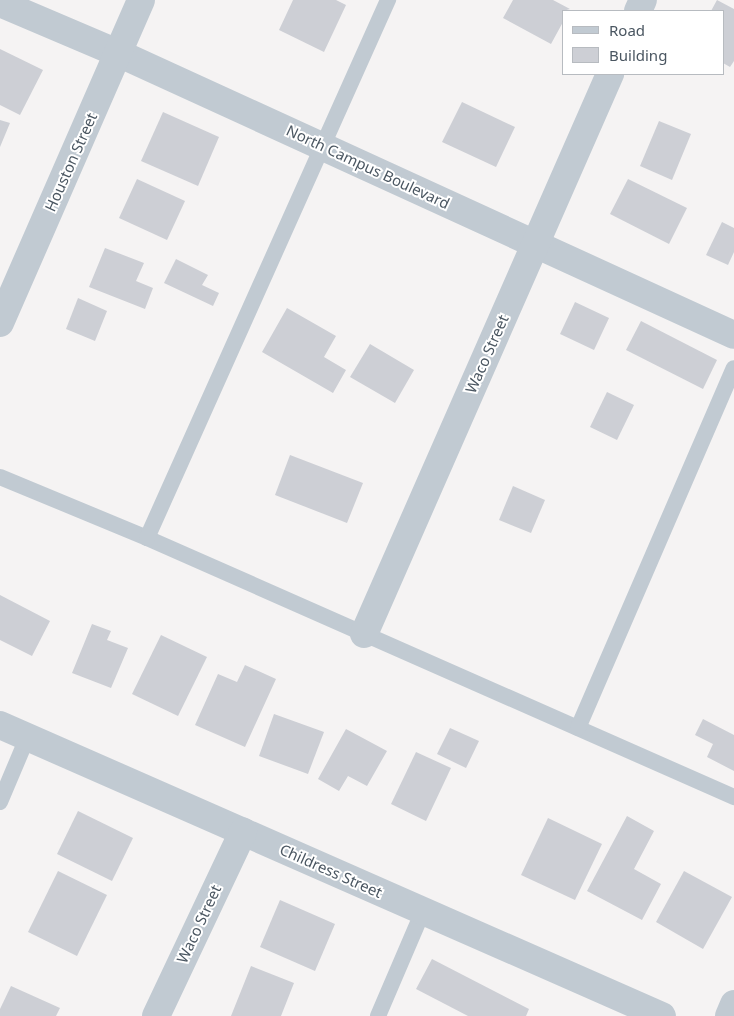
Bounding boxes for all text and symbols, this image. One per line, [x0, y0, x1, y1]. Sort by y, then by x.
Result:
legend [562, 10, 724, 75]
text: Road [609, 20, 645, 40]
text: Building [609, 45, 667, 65]
street label: Houston Street [41, 110, 101, 214]
street label: North Campus Boulevard [284, 121, 452, 213]
street label: Waco Street [462, 312, 512, 396]
street label: Childress Street [277, 840, 385, 902]
street label: Waco Street [173, 882, 225, 966]

